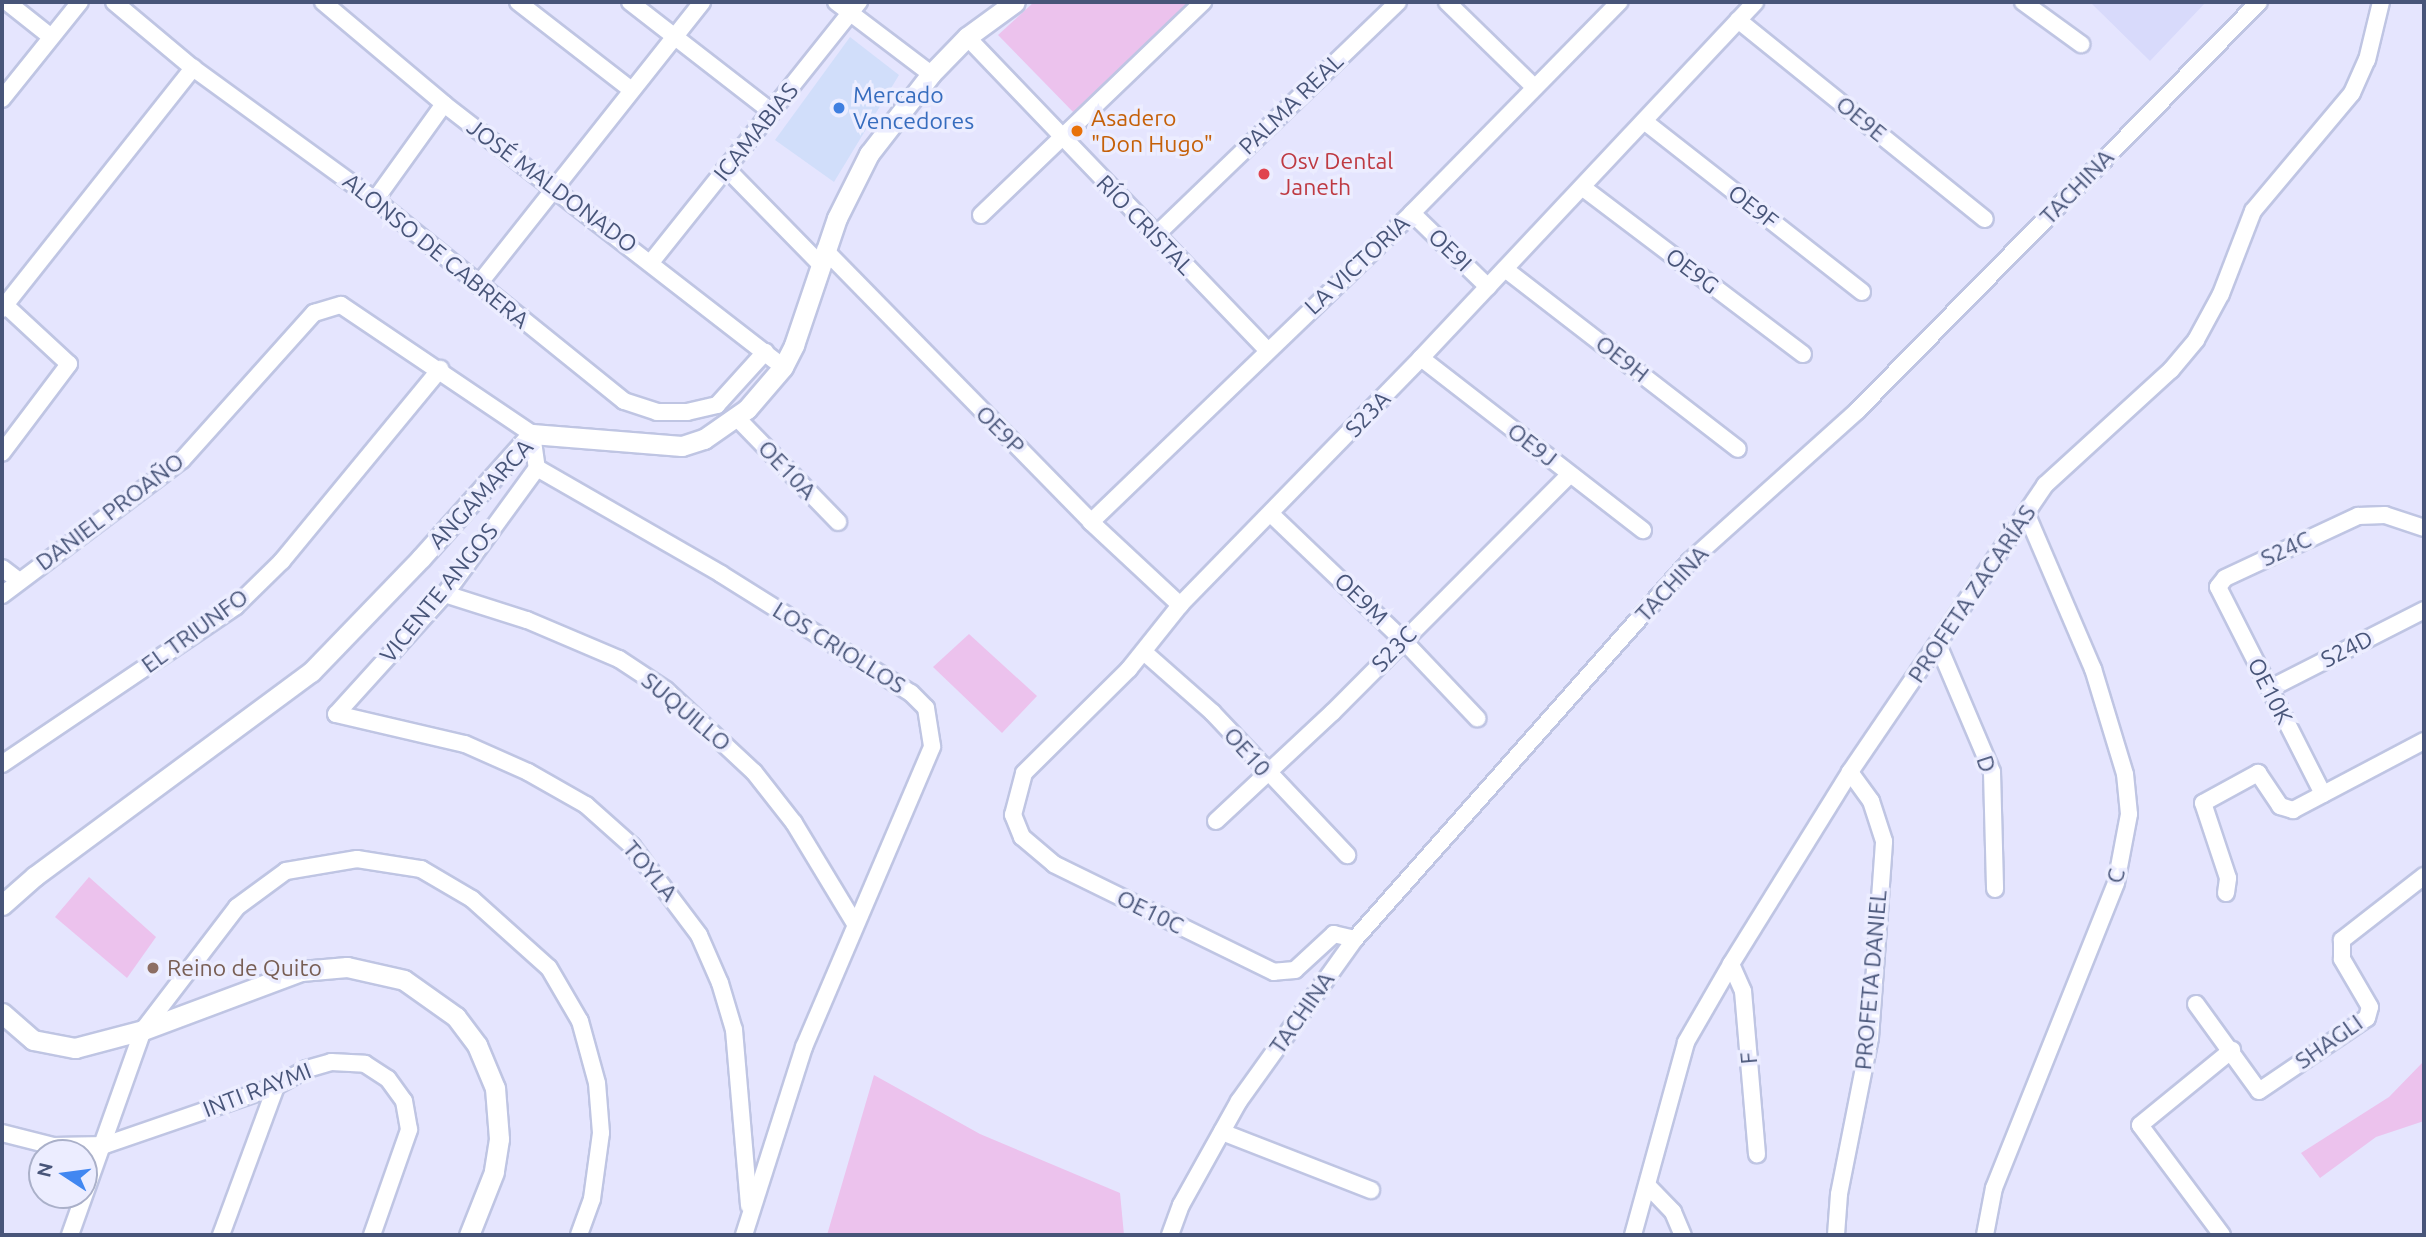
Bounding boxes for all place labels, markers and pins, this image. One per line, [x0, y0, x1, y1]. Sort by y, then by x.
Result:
place label: Mercado Vencedores [853, 81, 974, 135]
marker: Mercado Vencedores [831, 100, 847, 116]
place label: Asadero "Don Hugo" [1091, 104, 1213, 158]
marker: Asadero "Don Hugo" [1069, 123, 1085, 139]
place label: Osv Dental Janeth [1280, 147, 1393, 201]
marker: Osv Dental Janeth [1254, 164, 1274, 184]
place label: Reino de Quito [167, 954, 322, 982]
marker: Reino de Quito [145, 960, 161, 976]

